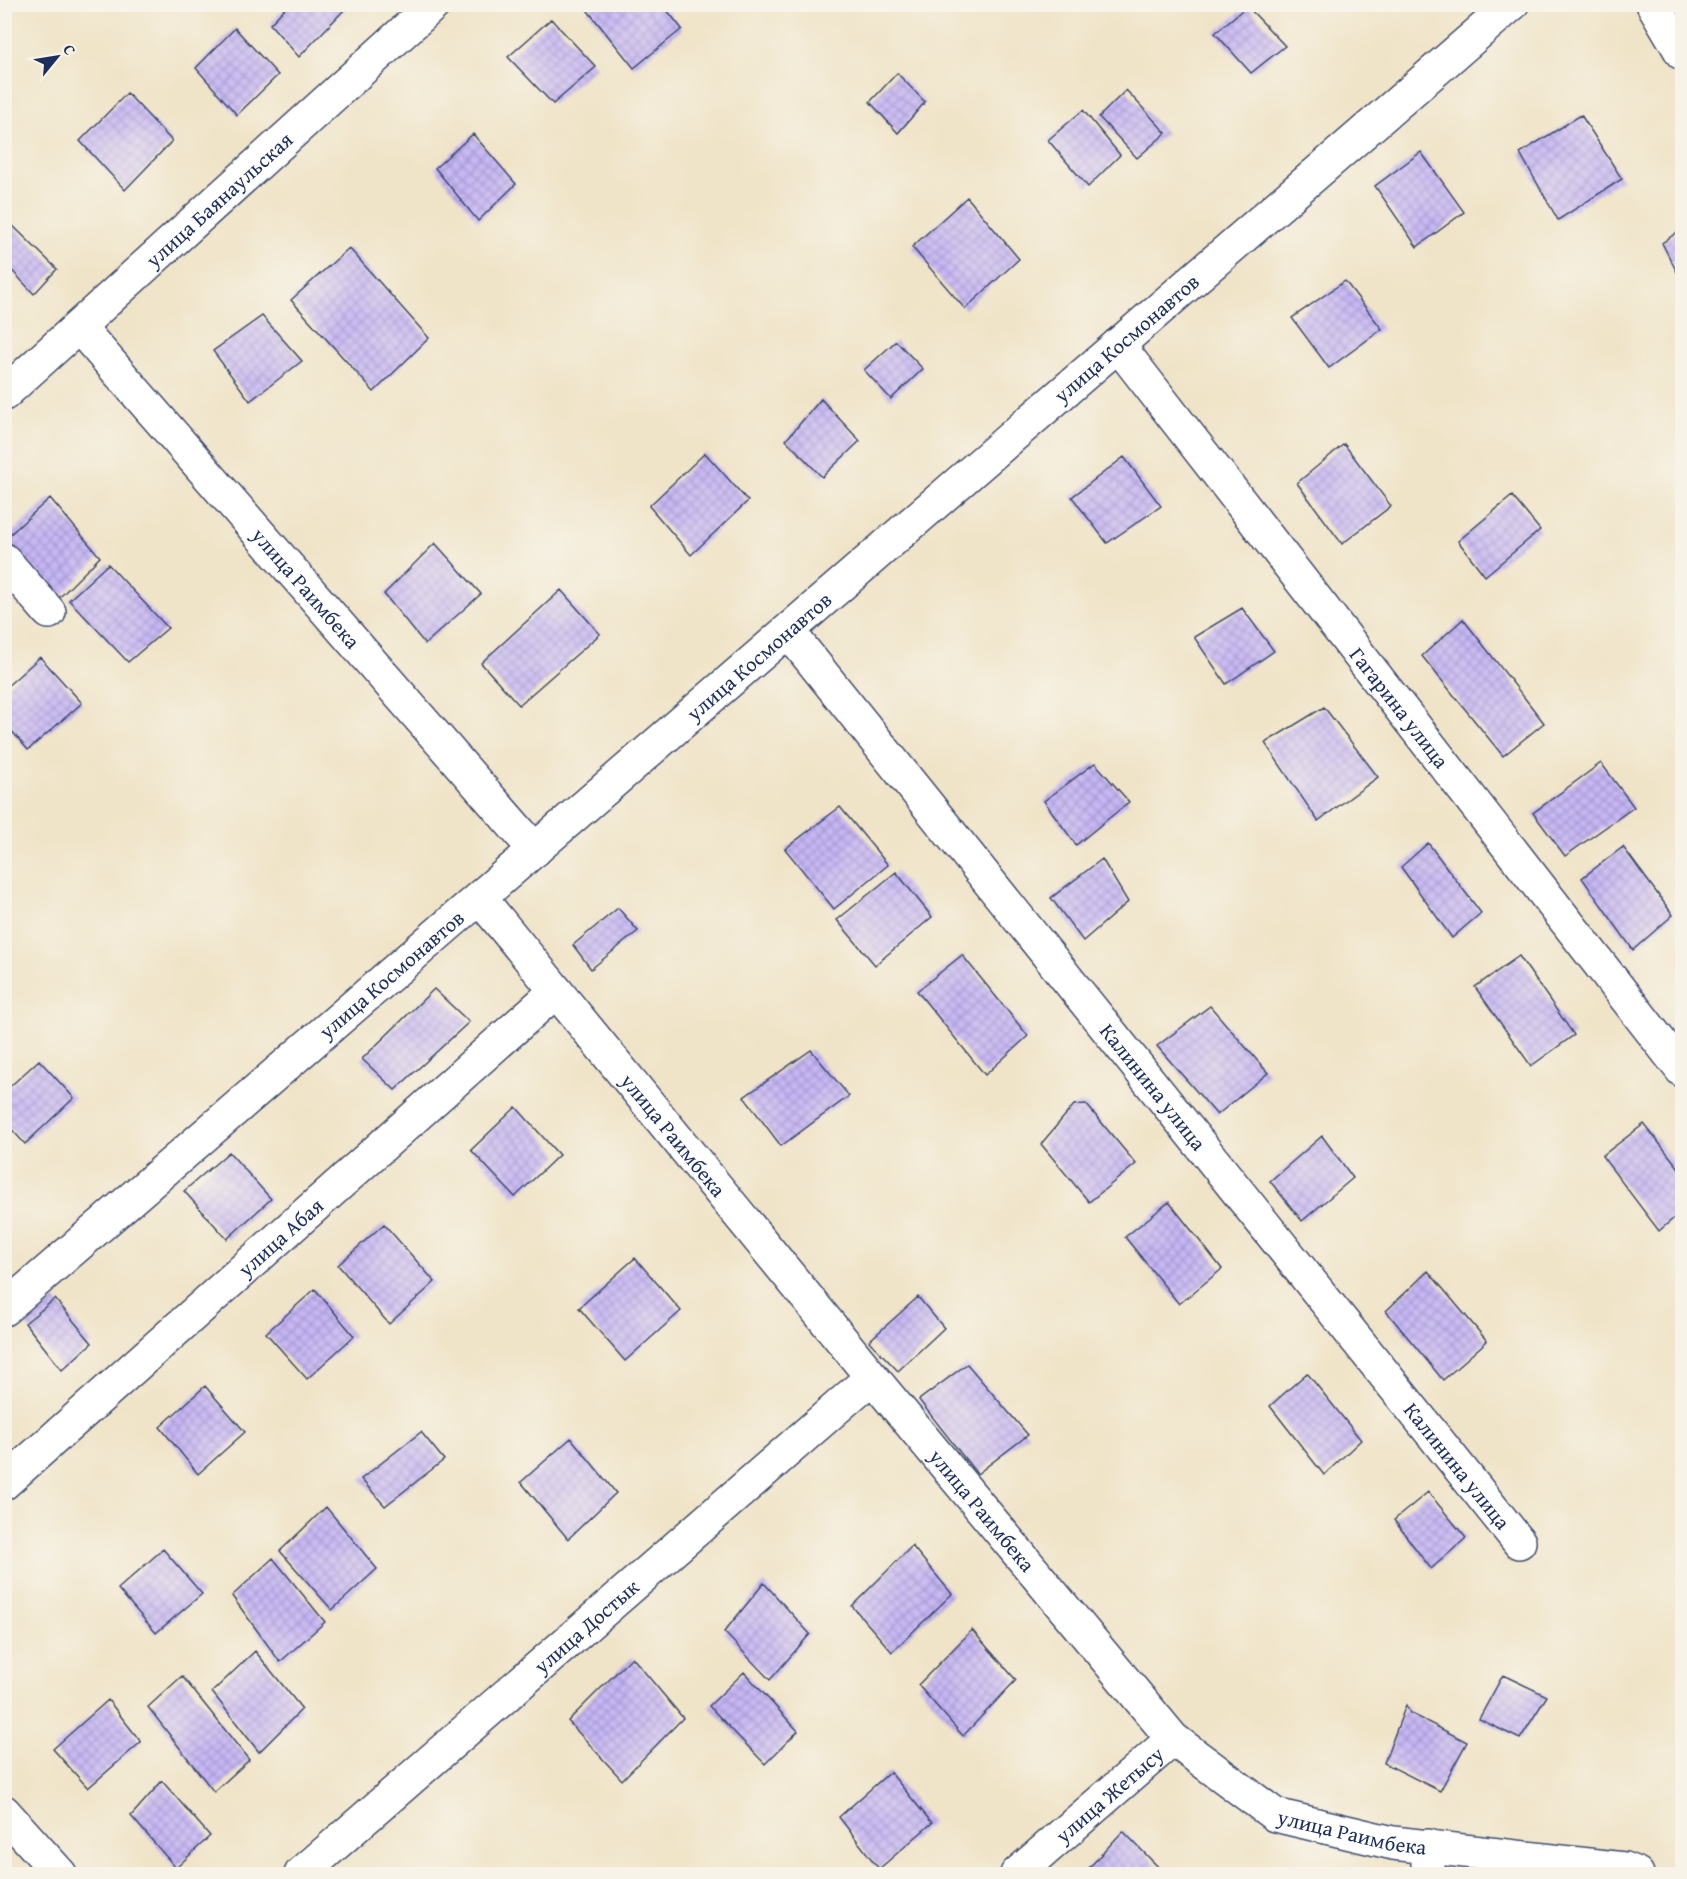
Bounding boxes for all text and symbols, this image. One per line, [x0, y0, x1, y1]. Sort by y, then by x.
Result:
north arrow [27, 27, 87, 87]
text: С [57, 40, 83, 59]
street label: улица Баянаульская [138, 124, 300, 275]
street label: улица Космонавтов [1046, 266, 1206, 410]
street label: улица Раимбека [244, 520, 368, 655]
street label: улица Космонавтов [678, 584, 838, 728]
street label: Гагарина улица [1343, 640, 1457, 775]
street label: улица Космонавтов [311, 902, 471, 1046]
street label: Калинина улица [1093, 1016, 1214, 1157]
street label: улица Раимбека [613, 1065, 734, 1203]
street label: улица Абая [230, 1190, 330, 1284]
street label: Калинина улица [1397, 1395, 1518, 1536]
street label: улица Раимбека [922, 1441, 1043, 1578]
street label: улица Достык [526, 1571, 646, 1681]
street label: улица Жетысу [1047, 1738, 1171, 1851]
street label: улица Раимбека [1274, 1800, 1428, 1862]

